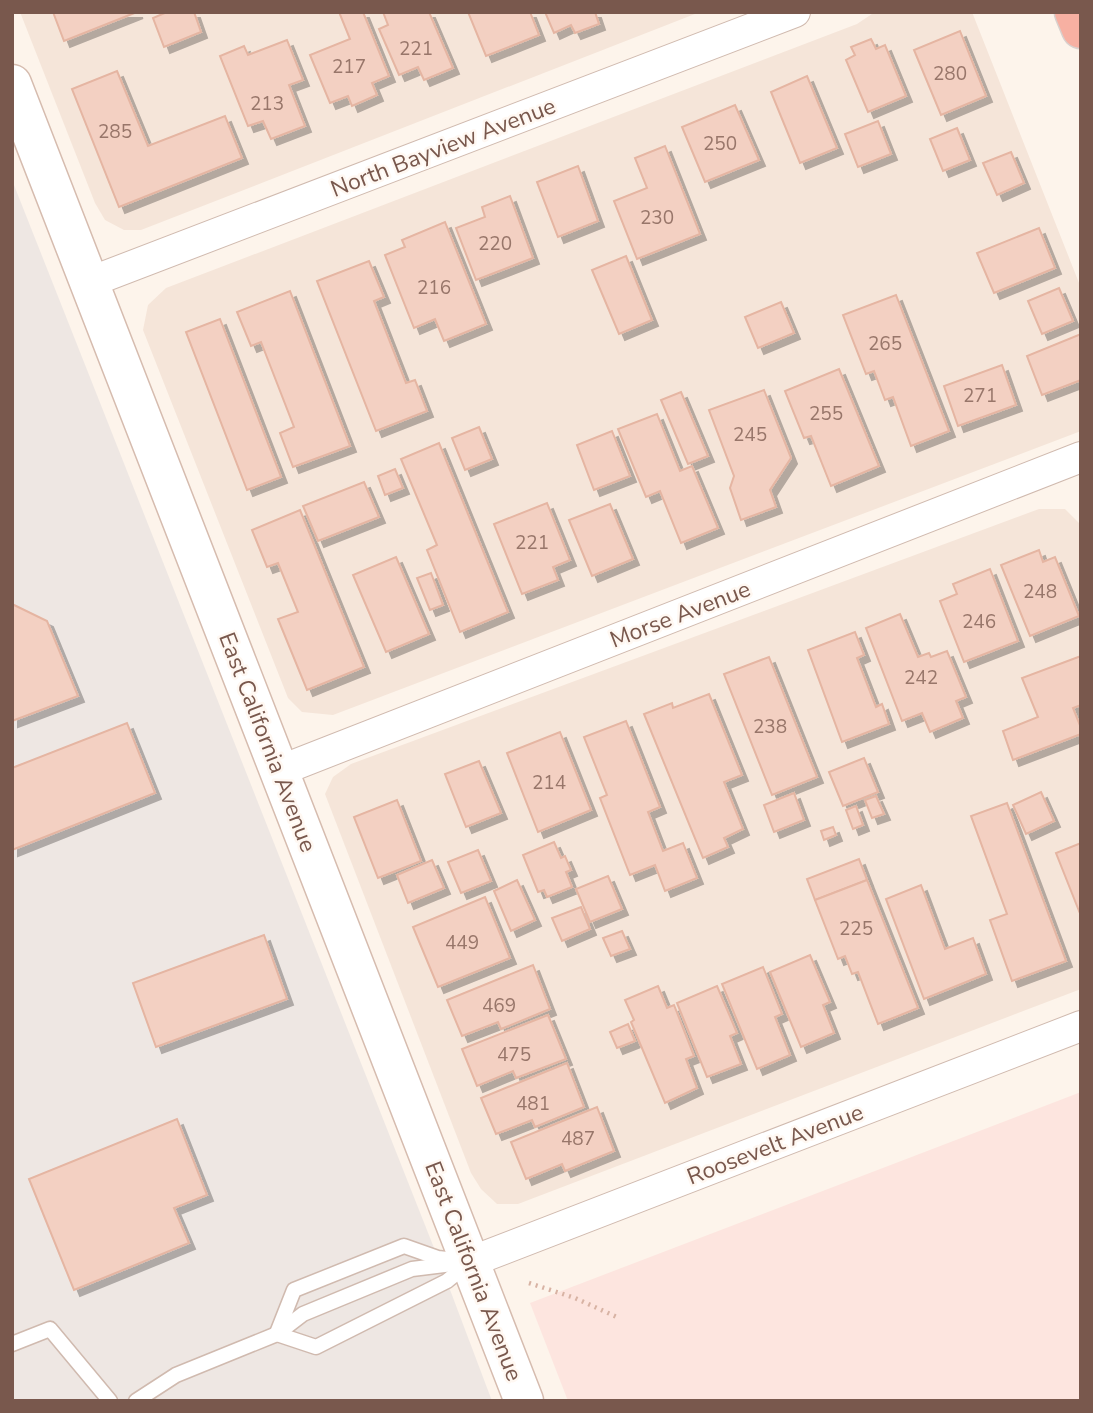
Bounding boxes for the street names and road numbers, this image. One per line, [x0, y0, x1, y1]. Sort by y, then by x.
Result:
street label: North Bayview Avenue [326, 90, 560, 205]
street label: Morse Avenue [606, 573, 755, 655]
street label: East California Avenue [211, 628, 324, 856]
street label: Roosevelt Avenue [683, 1097, 868, 1192]
street label: East California Avenue [417, 1157, 530, 1385]

